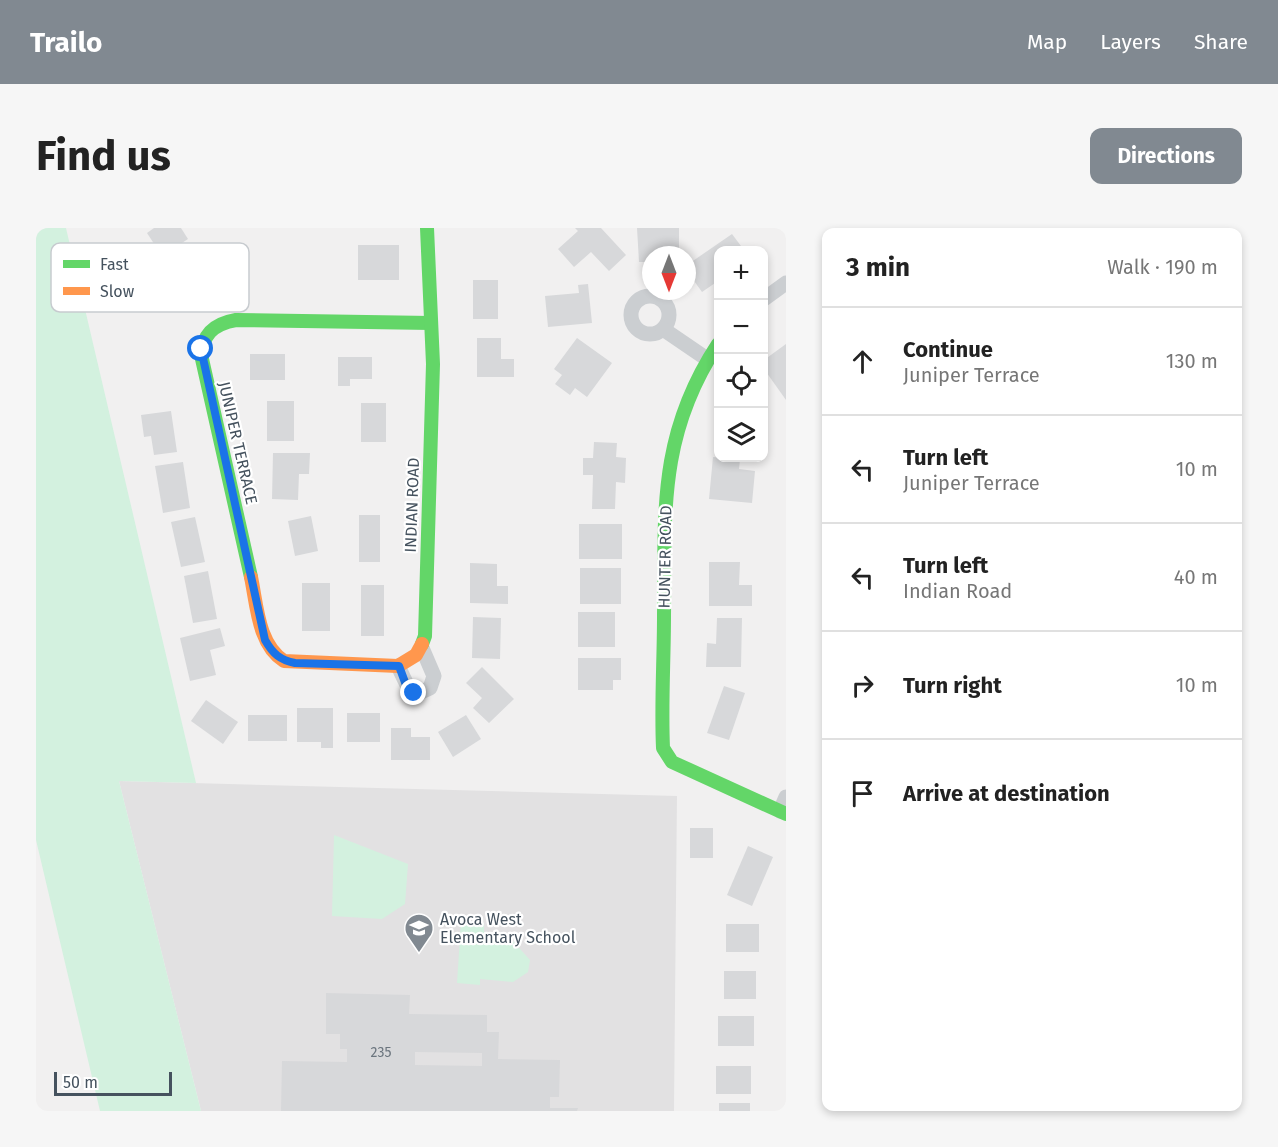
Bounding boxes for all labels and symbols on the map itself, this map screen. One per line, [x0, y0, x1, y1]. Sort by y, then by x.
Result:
legend [51, 243, 249, 312]
north arrow [642, 246, 696, 300]
text: Fast [100, 255, 129, 274]
text: Slow [100, 282, 135, 301]
route start [187, 335, 213, 361]
street label: JUNIPER TERRACE [215, 380, 261, 506]
street label: INDIAN ROAD [401, 457, 423, 553]
street label: HUNTER ROAD [655, 505, 675, 609]
route end [400, 679, 426, 705]
place label: Avoca West Elementary School [440, 910, 576, 947]
school or university icon: Avoca West Elementary School [403, 912, 435, 954]
house number: 235 [371, 1044, 391, 1061]
scale bar [54, 1069, 172, 1096]

